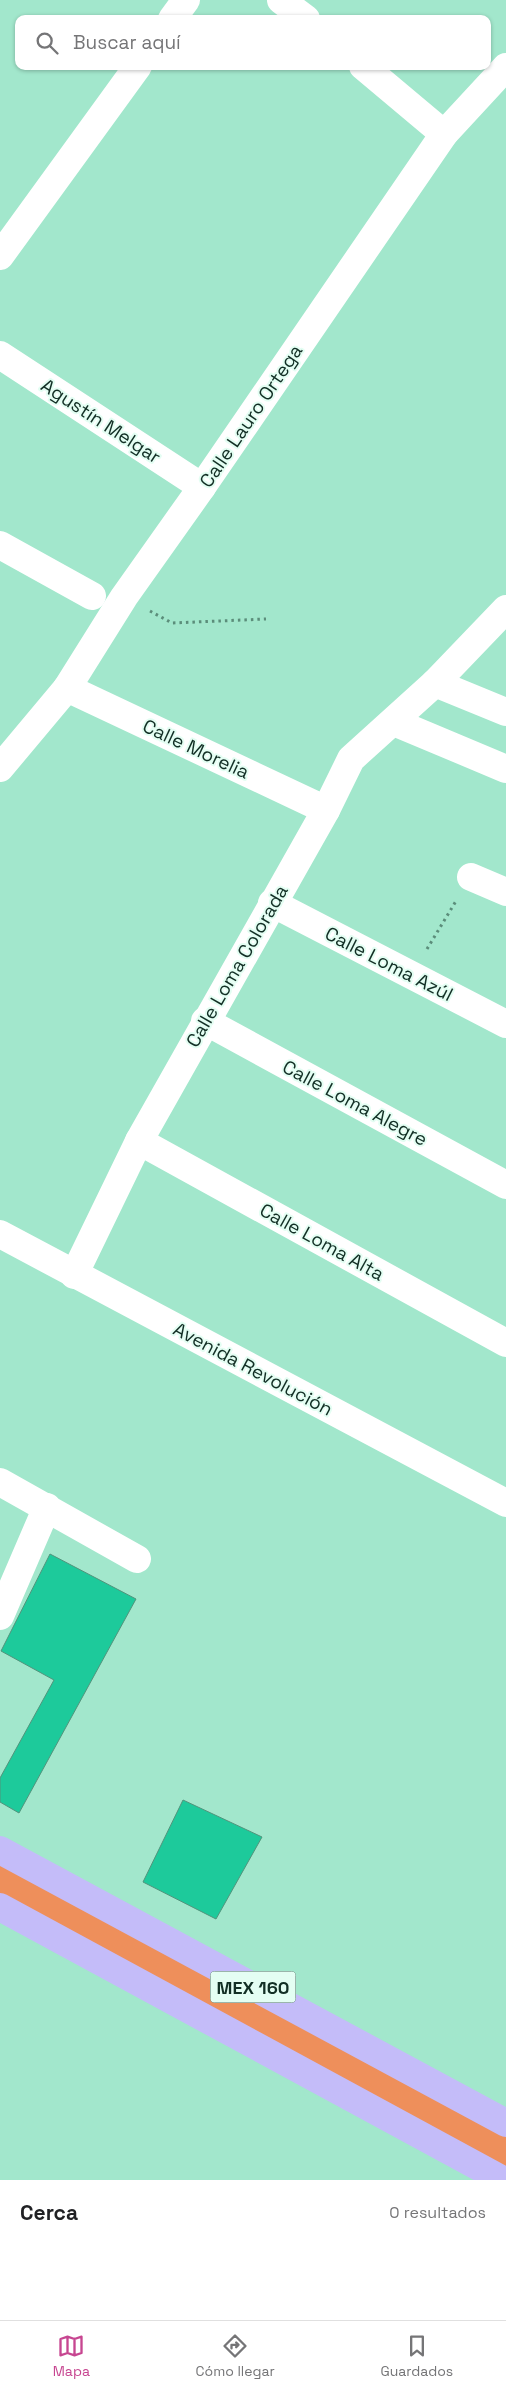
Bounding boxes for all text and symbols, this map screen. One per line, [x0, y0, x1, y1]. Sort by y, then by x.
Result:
search box [15, 15, 491, 70]
icon: search [33, 29, 61, 57]
text: Buscar aquí [73, 30, 181, 55]
street label: Calle Lauro Ortega [194, 340, 308, 492]
street label: Agustín Melgar [36, 373, 166, 469]
street label: Calle Morelia [139, 713, 253, 785]
street label: Calle Loma Colorada [180, 880, 294, 1052]
street label: Calle Loma Azúl [321, 921, 457, 1007]
street label: Calle Loma Alegre [278, 1054, 432, 1152]
street label: Calle Loma Alta [255, 1197, 389, 1287]
street label: Avenida Revolución [169, 1316, 337, 1422]
road number: MEX 160 [210, 1971, 296, 2002]
text: Cerca [20, 2199, 78, 2226]
text: 0 resultados [389, 2202, 486, 2223]
tab: Mapa [53, 2332, 90, 2380]
tab: Cómo llegar [196, 2332, 275, 2380]
tab: Guardados [380, 2332, 453, 2380]

